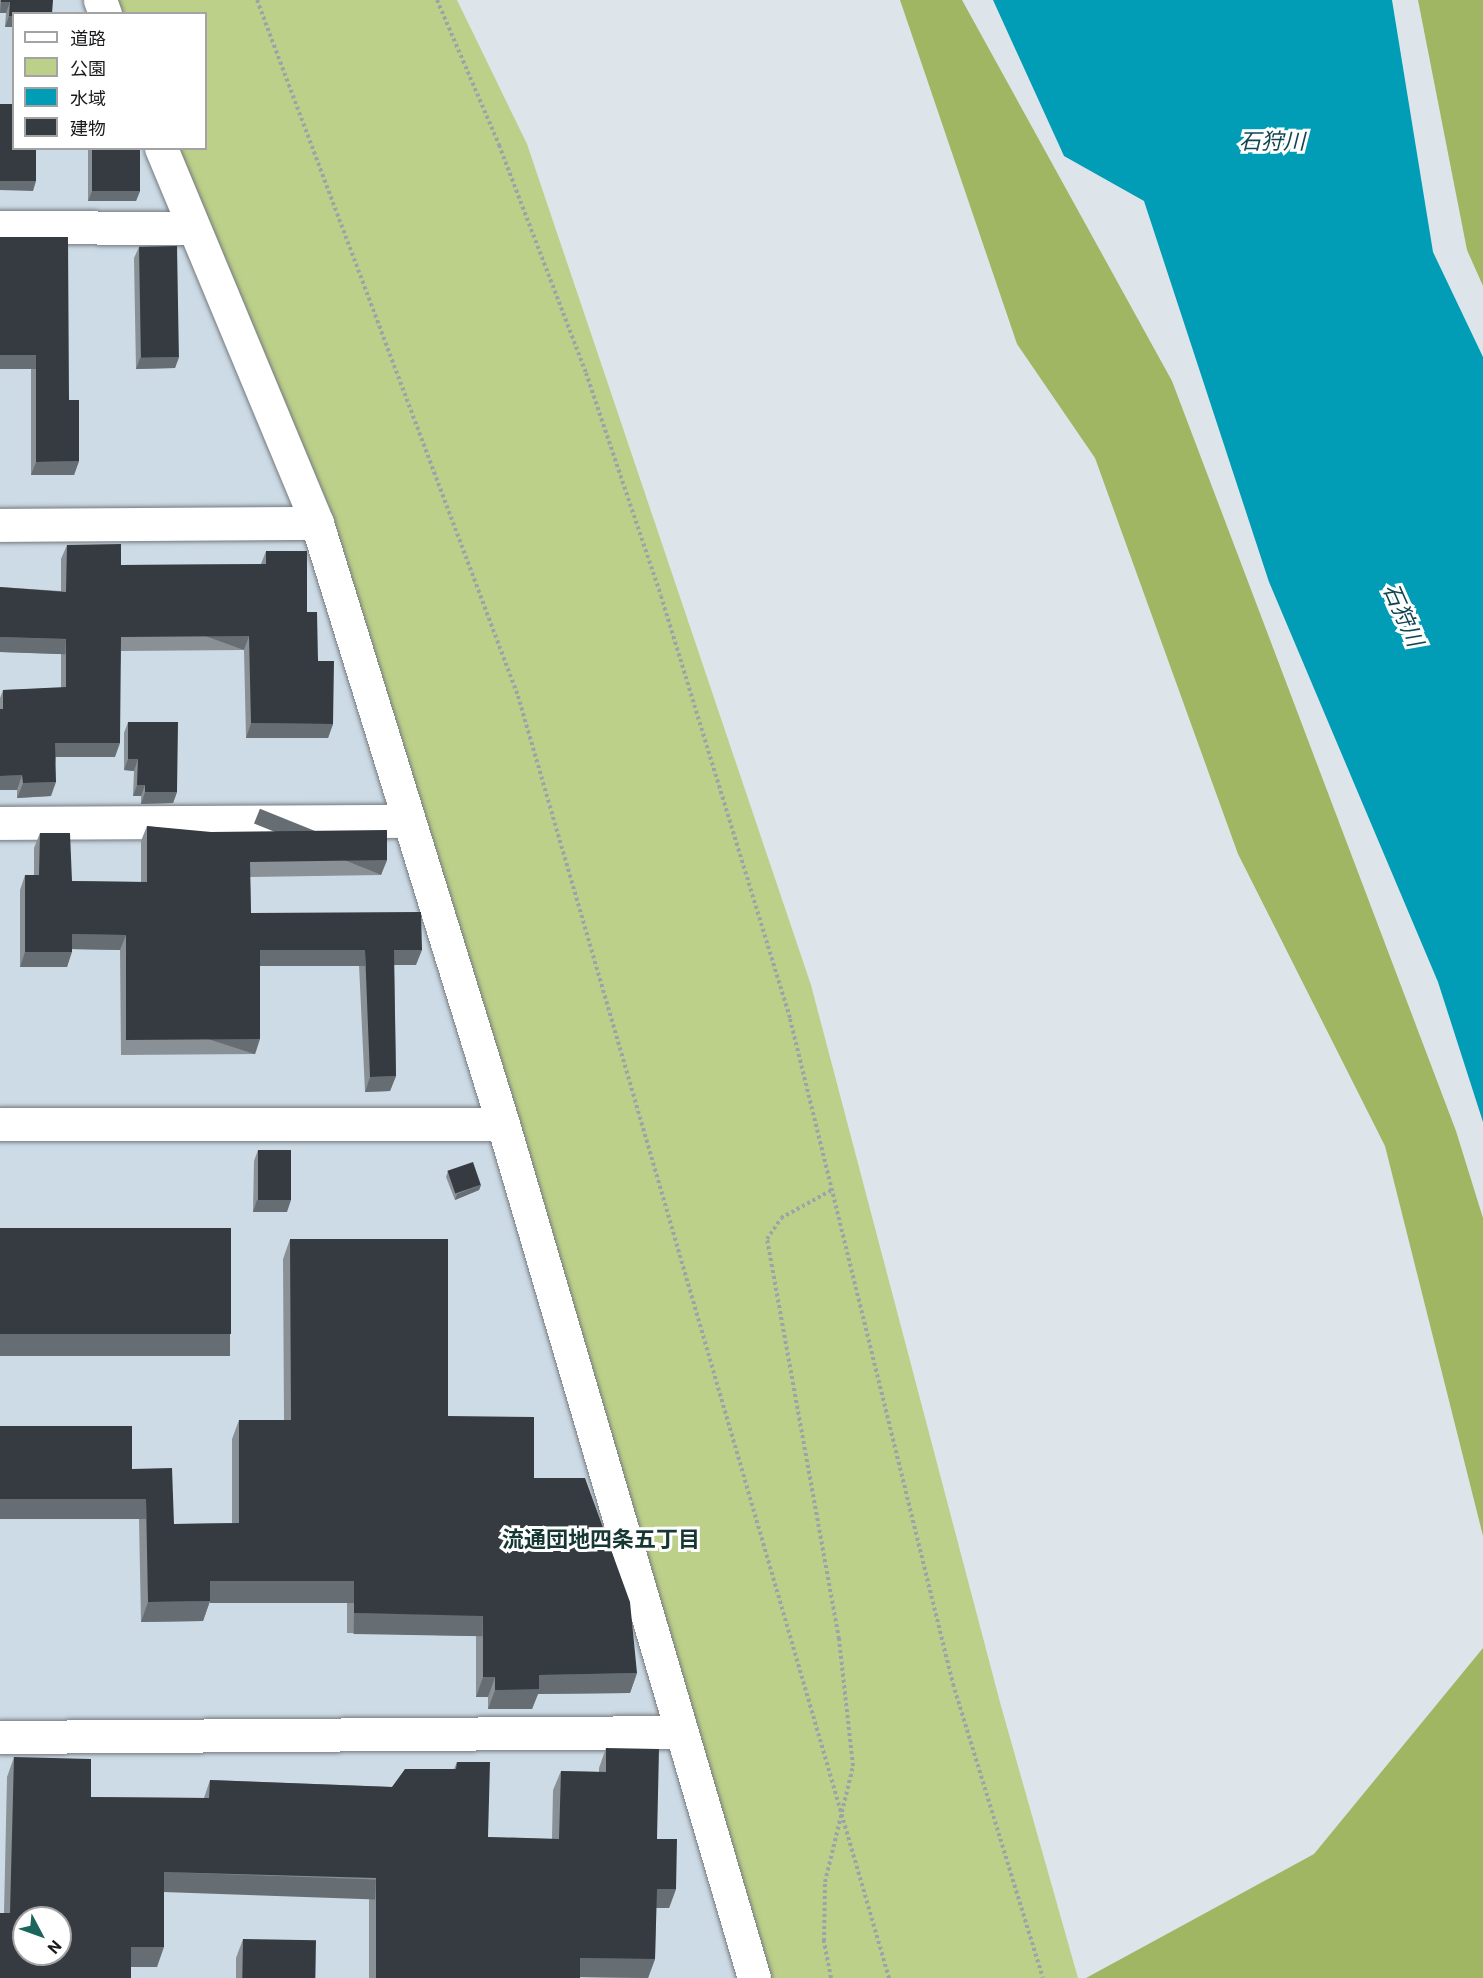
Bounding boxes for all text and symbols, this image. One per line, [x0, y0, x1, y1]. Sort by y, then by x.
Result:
legend [12, 12, 207, 150]
text: 道路 [70, 28, 106, 49]
text: 公園 [70, 58, 106, 79]
text: 水域 [70, 88, 106, 109]
text: 建物 [70, 118, 106, 139]
water label: 石狩川 [1239, 129, 1305, 155]
water label: 石狩川 [1378, 579, 1428, 651]
district label: 流通団地四条五丁目 [502, 1527, 700, 1553]
north arrow [12, 1906, 72, 1966]
text: N [44, 1936, 65, 1957]

